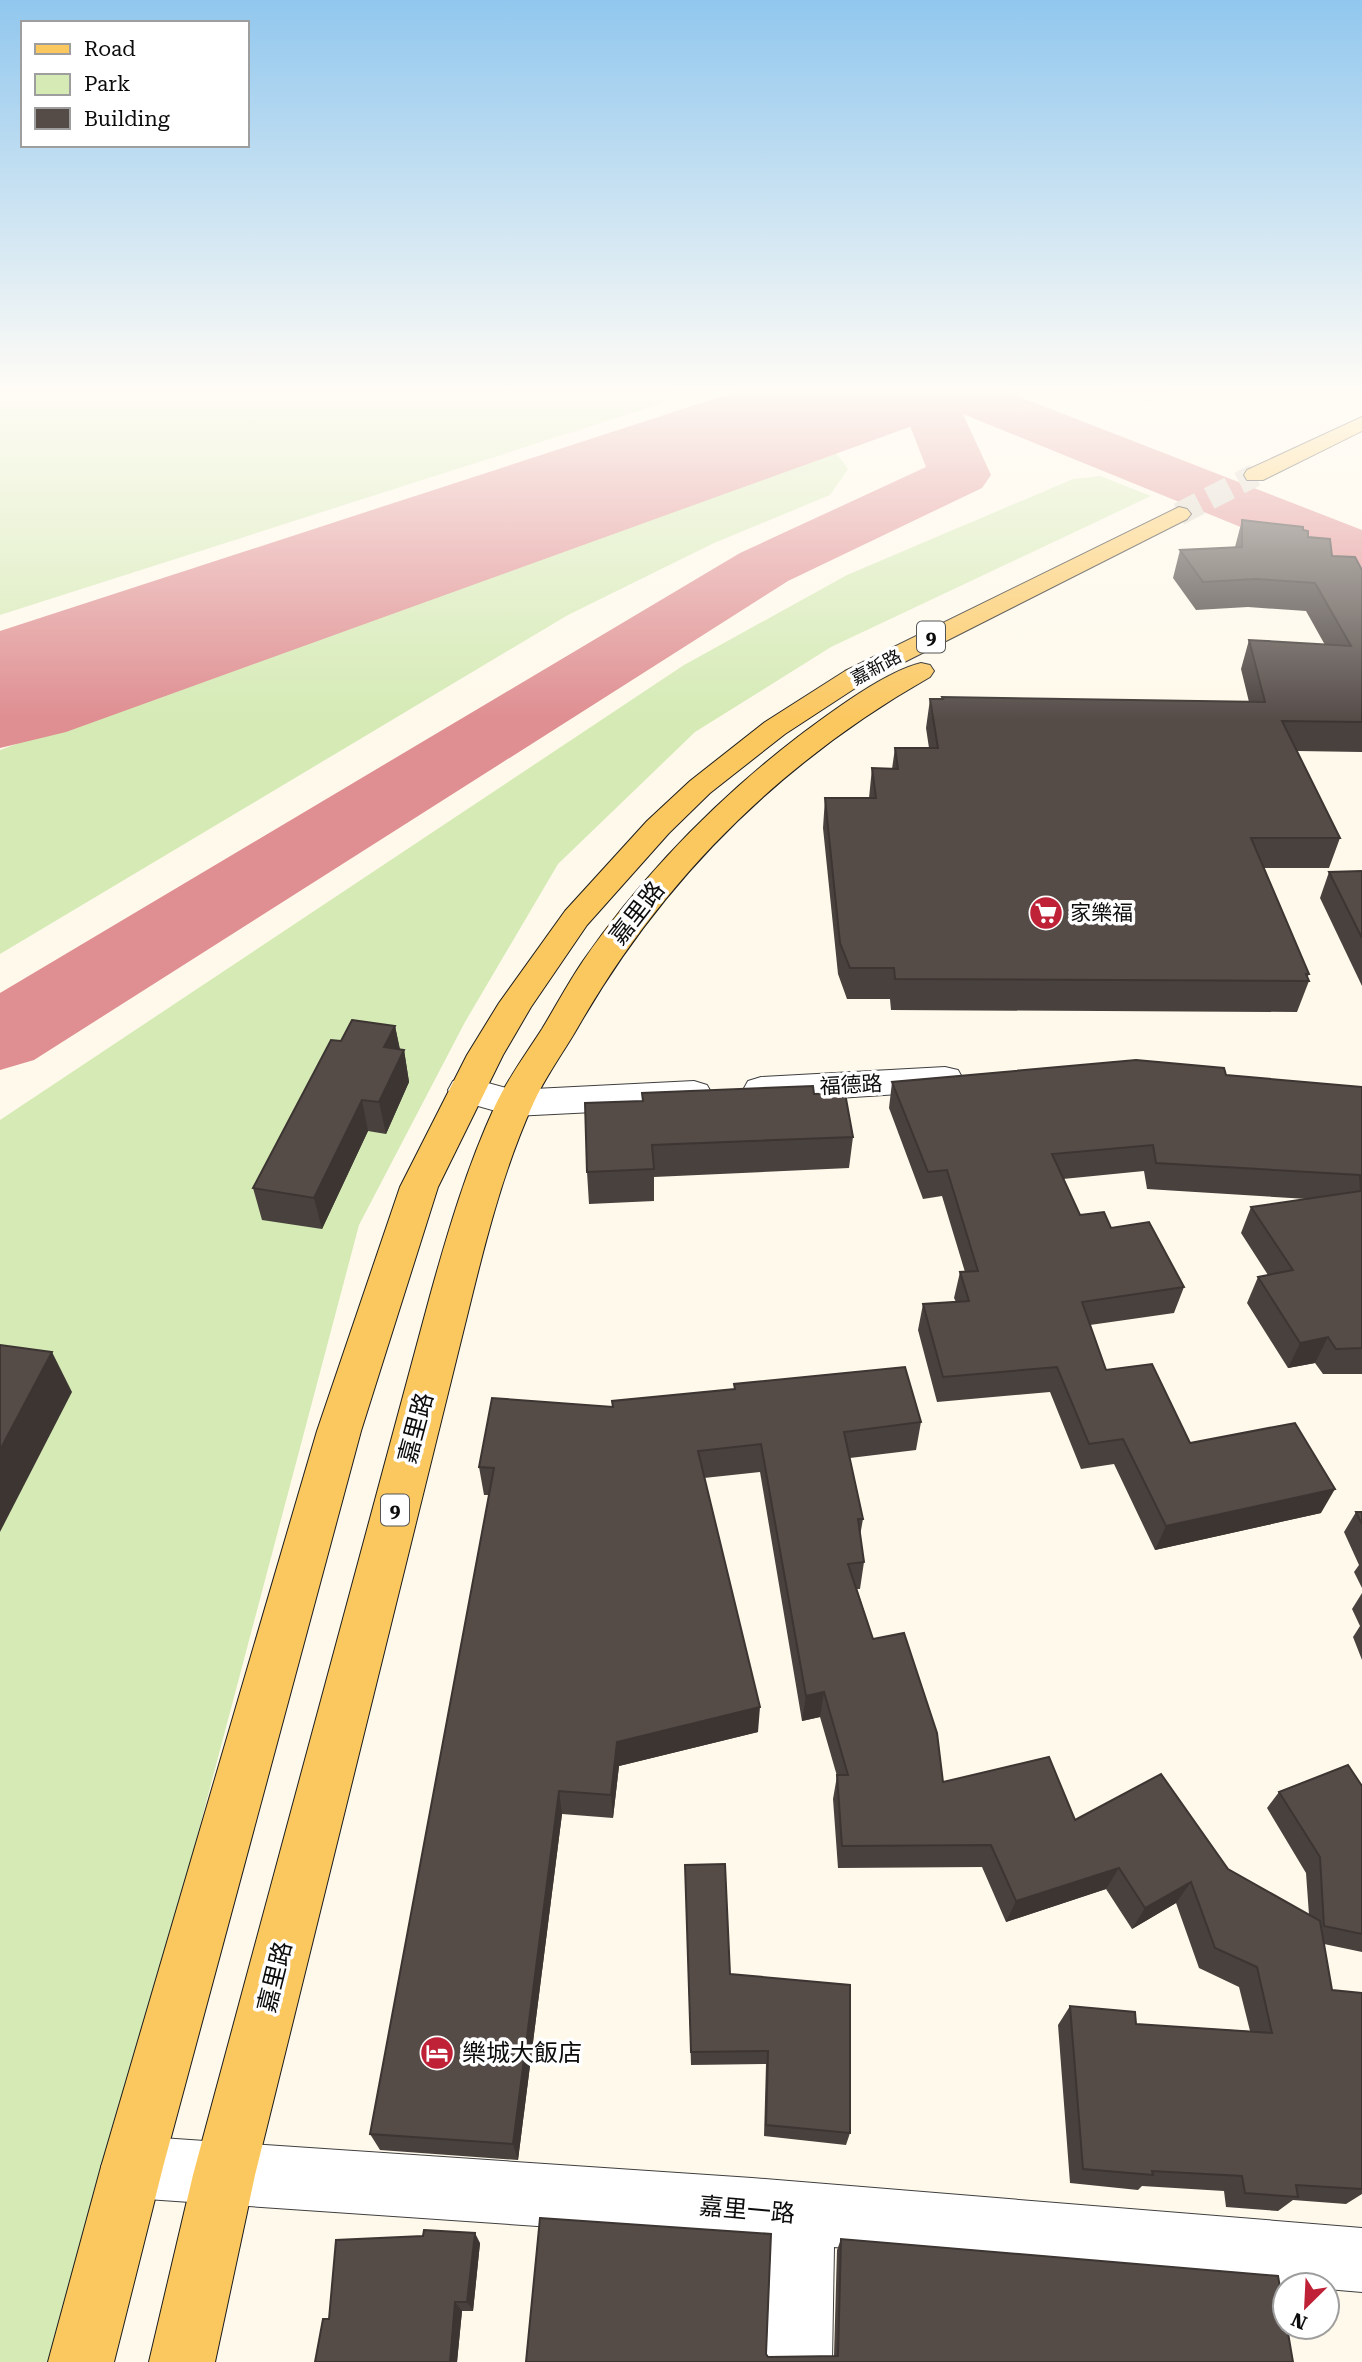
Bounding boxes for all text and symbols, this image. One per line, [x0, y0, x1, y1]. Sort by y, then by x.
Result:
legend [21, 21, 248, 147]
text: Road [84, 37, 136, 61]
text: Park [84, 72, 130, 96]
text: Building [84, 107, 170, 131]
road number: 9 [917, 622, 945, 652]
street label: 嘉新路 [847, 645, 905, 689]
street label: 嘉里路 [604, 876, 670, 950]
supermarket icon: 家樂福 [1027, 894, 1065, 932]
place label: 家樂福 [1070, 901, 1133, 925]
street label: 福德路 [819, 1071, 883, 1099]
street label: 嘉里路 [393, 1390, 439, 1466]
road number: 9 [381, 1494, 409, 1526]
street label: 嘉里路 [253, 1939, 297, 2015]
hotel icon: 樂城大飯店 [418, 2034, 456, 2072]
place label: 樂城大飯店 [462, 2039, 582, 2067]
street label: 嘉里一路 [698, 2192, 796, 2228]
north arrow [1271, 2271, 1341, 2341]
text: N [1288, 2307, 1311, 2335]

